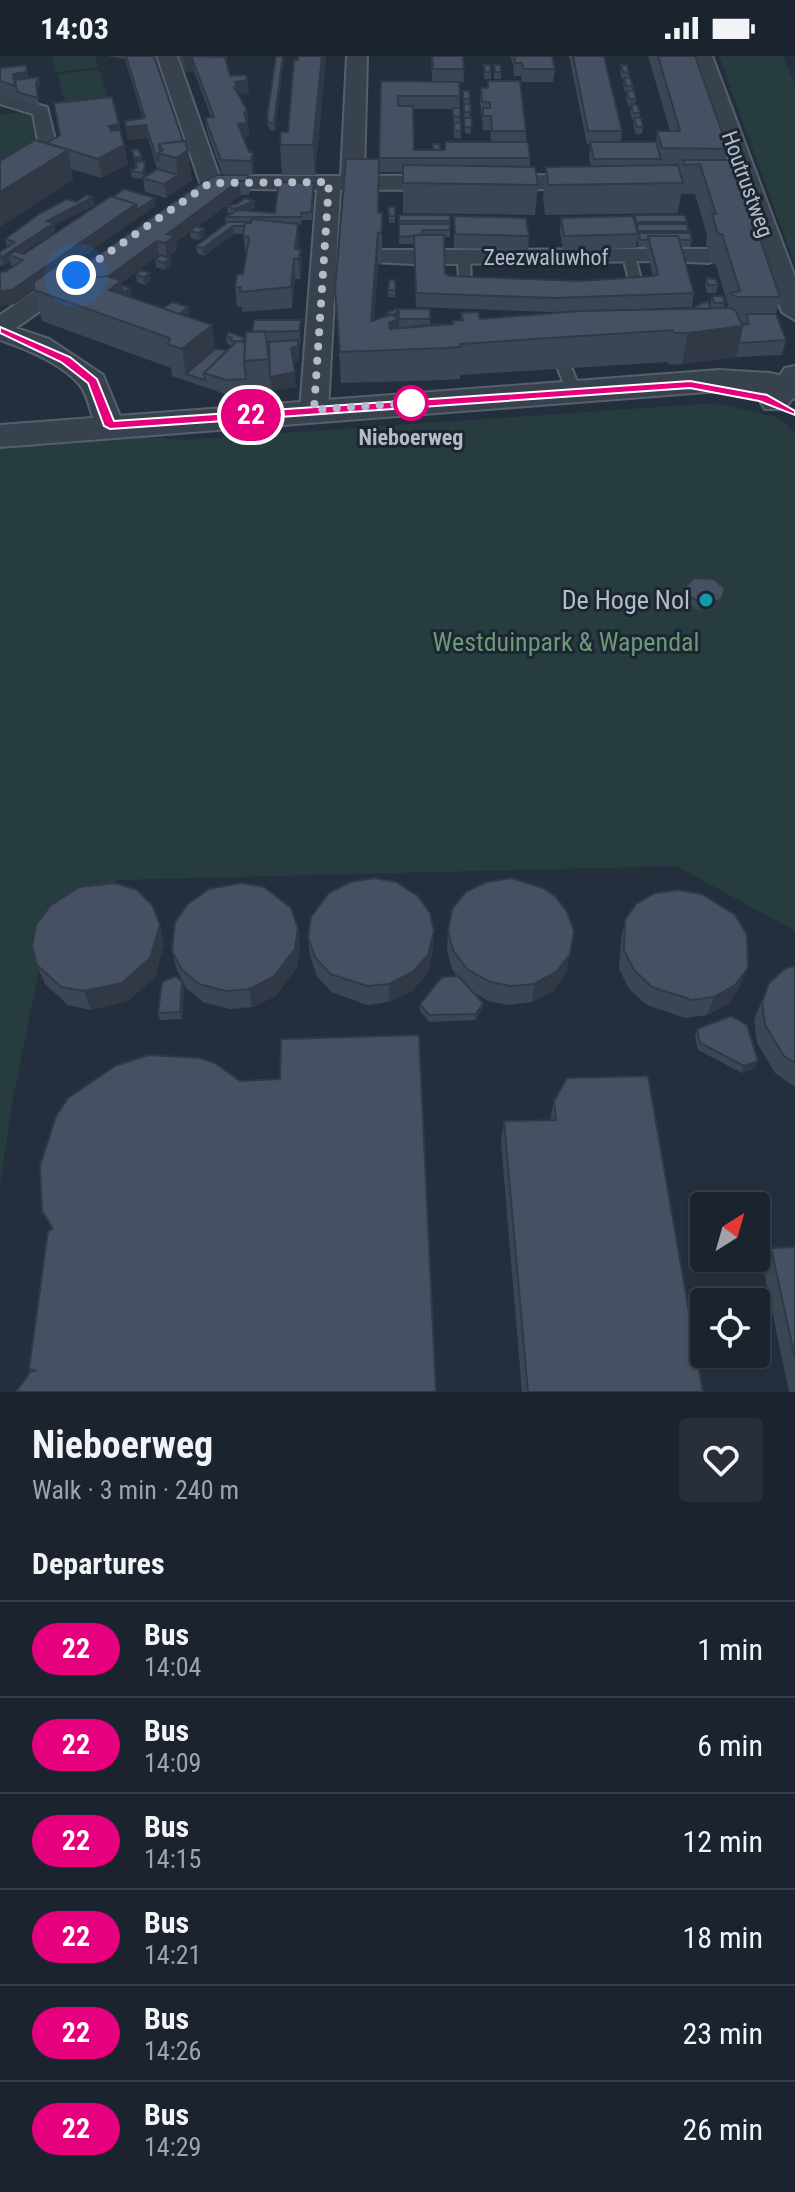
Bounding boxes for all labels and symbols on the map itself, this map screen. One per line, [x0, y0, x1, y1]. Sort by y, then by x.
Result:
street label: Houtrustweg [717, 128, 778, 241]
street label: Zeezwaluwhof [483, 245, 609, 270]
your location [56, 255, 96, 295]
marker: Nieboerweg [394, 386, 428, 420]
line badge: 22 [215, 389, 287, 441]
place label: Nieboerweg [359, 425, 463, 450]
place label: De Hoge Nol [562, 585, 690, 615]
marker: De Hoge Nol [697, 591, 715, 609]
park label: Westduinpark & Wapendal [433, 627, 699, 657]
north arrow [690, 1192, 770, 1272]

